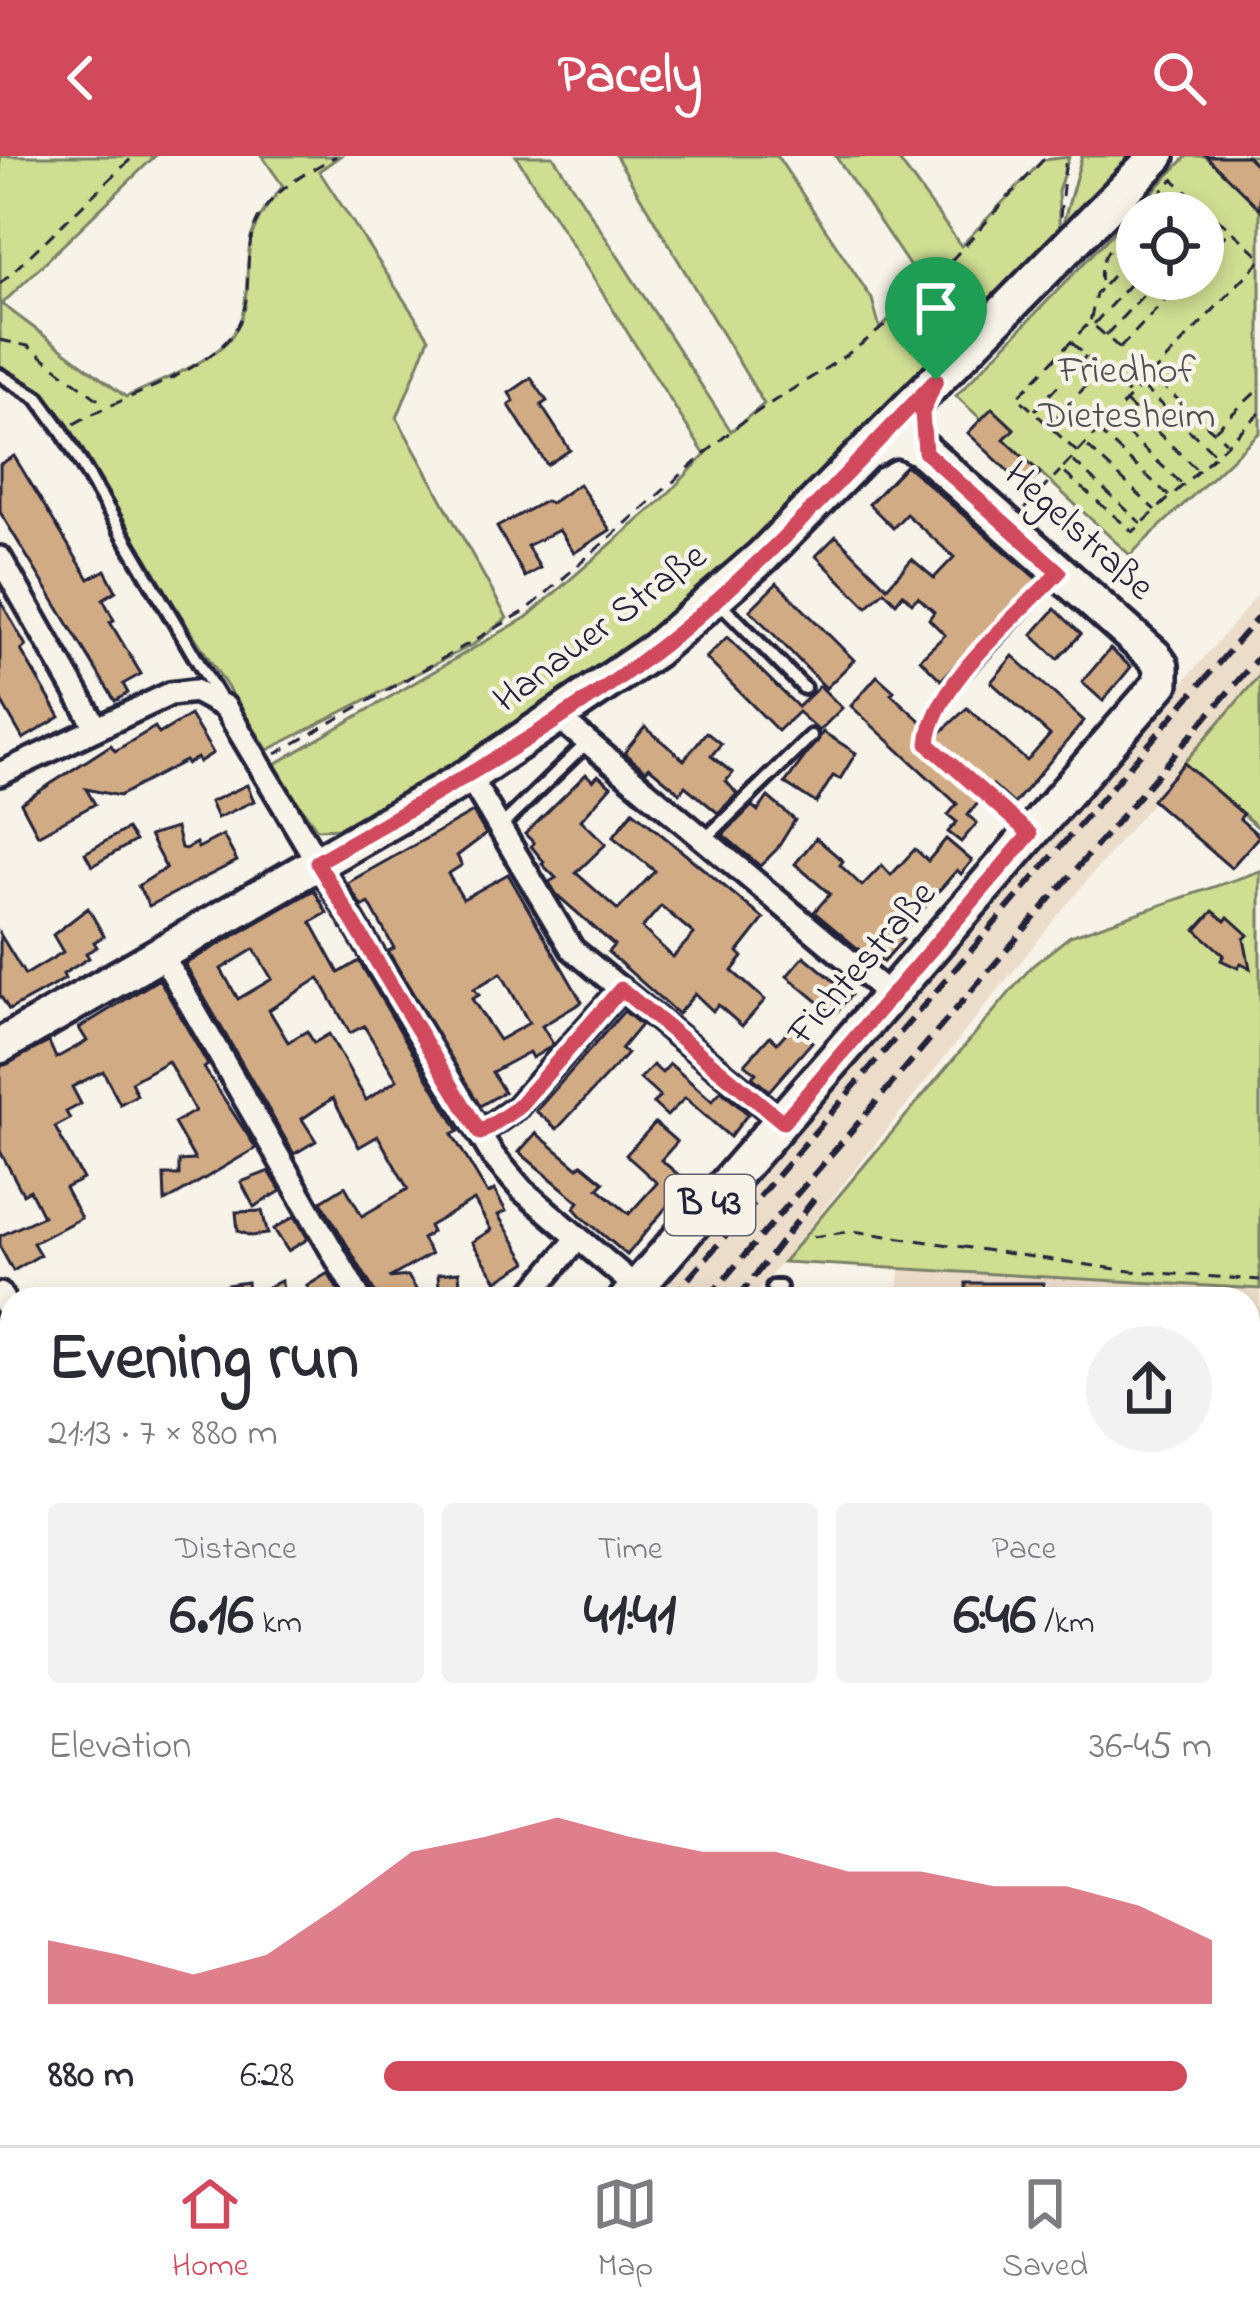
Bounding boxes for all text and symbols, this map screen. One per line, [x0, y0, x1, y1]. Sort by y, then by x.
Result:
text: Pacely [558, 39, 702, 117]
icon: back [48, 45, 114, 111]
icon: search [1146, 45, 1212, 111]
map controls [1116, 192, 1224, 300]
button: locate [1116, 192, 1224, 300]
pin [885, 257, 987, 380]
icon: arrive [903, 275, 969, 341]
park label: Friedhof Dietesheim [1038, 344, 1215, 446]
street label: Hegelstraße [990, 449, 1166, 616]
street label: Hanauer Straße [482, 529, 720, 728]
street label: Fichtestraße [774, 868, 951, 1060]
road number: B 43 [665, 1175, 755, 1235]
text: Evening run [48, 1313, 359, 1409]
button: share [1086, 1326, 1212, 1452]
text: 21:13 · 7 × 880 m [48, 1406, 278, 1463]
text: Distance [175, 1526, 297, 1574]
text: Time [597, 1526, 663, 1574]
text: Pace [992, 1526, 1056, 1574]
text: 6.16 [170, 1574, 254, 1661]
text: 41:41 [584, 1574, 676, 1661]
text: 6:46 [953, 1574, 1036, 1661]
text: km [254, 1600, 302, 1648]
text: /km [1036, 1600, 1095, 1648]
text: Elevation [48, 1719, 191, 1776]
text: 36–45 m [1089, 1719, 1212, 1776]
text: 880 m [48, 2048, 134, 2105]
text: 6:28 [240, 2048, 294, 2105]
tab: Home [172, 2171, 249, 2291]
tab: Map [592, 2171, 658, 2291]
tab: Saved [1002, 2171, 1088, 2291]

